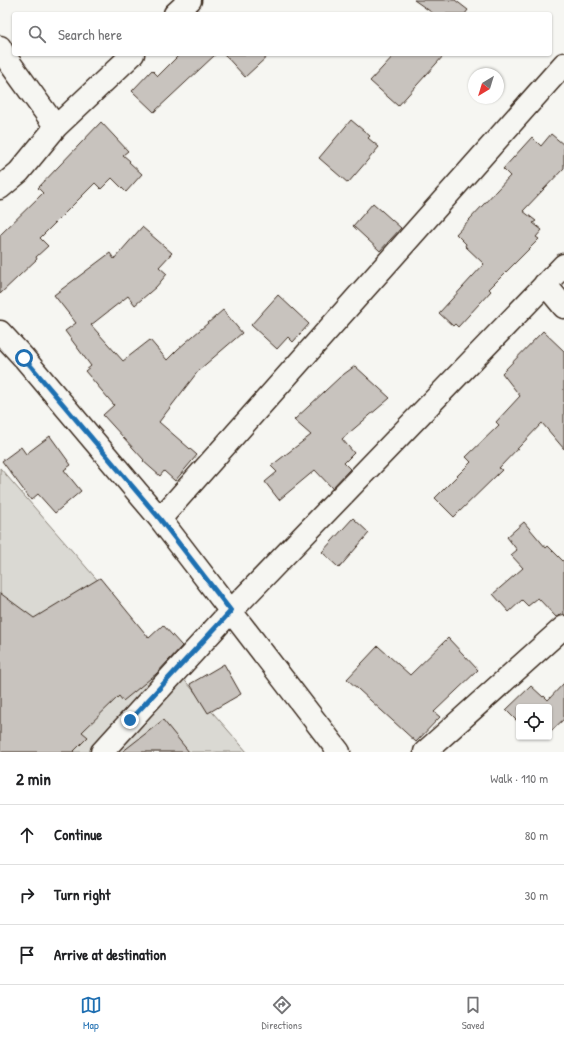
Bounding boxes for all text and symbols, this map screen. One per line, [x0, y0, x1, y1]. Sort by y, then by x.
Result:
search box [12, 12, 552, 56]
icon: search [26, 23, 48, 45]
text: Search here [58, 24, 122, 45]
north arrow [468, 68, 504, 104]
route start [15, 349, 33, 367]
map controls [516, 704, 552, 740]
button: locate [516, 704, 552, 740]
route end [121, 711, 139, 729]
text: 2 min [16, 767, 51, 790]
text: Walk · 110 m [490, 769, 548, 787]
icon: ahead [16, 824, 38, 846]
text: Continue [54, 824, 102, 845]
text: 80 m [525, 826, 548, 844]
icon: right [16, 884, 38, 906]
text: Turn right [54, 884, 110, 905]
text: 30 m [525, 886, 548, 904]
icon: arrive [16, 944, 38, 966]
text: Arrive at destination [54, 944, 166, 965]
tab: Map [80, 994, 102, 1032]
tab: Directions [262, 994, 302, 1032]
tab: Saved [462, 994, 484, 1032]

